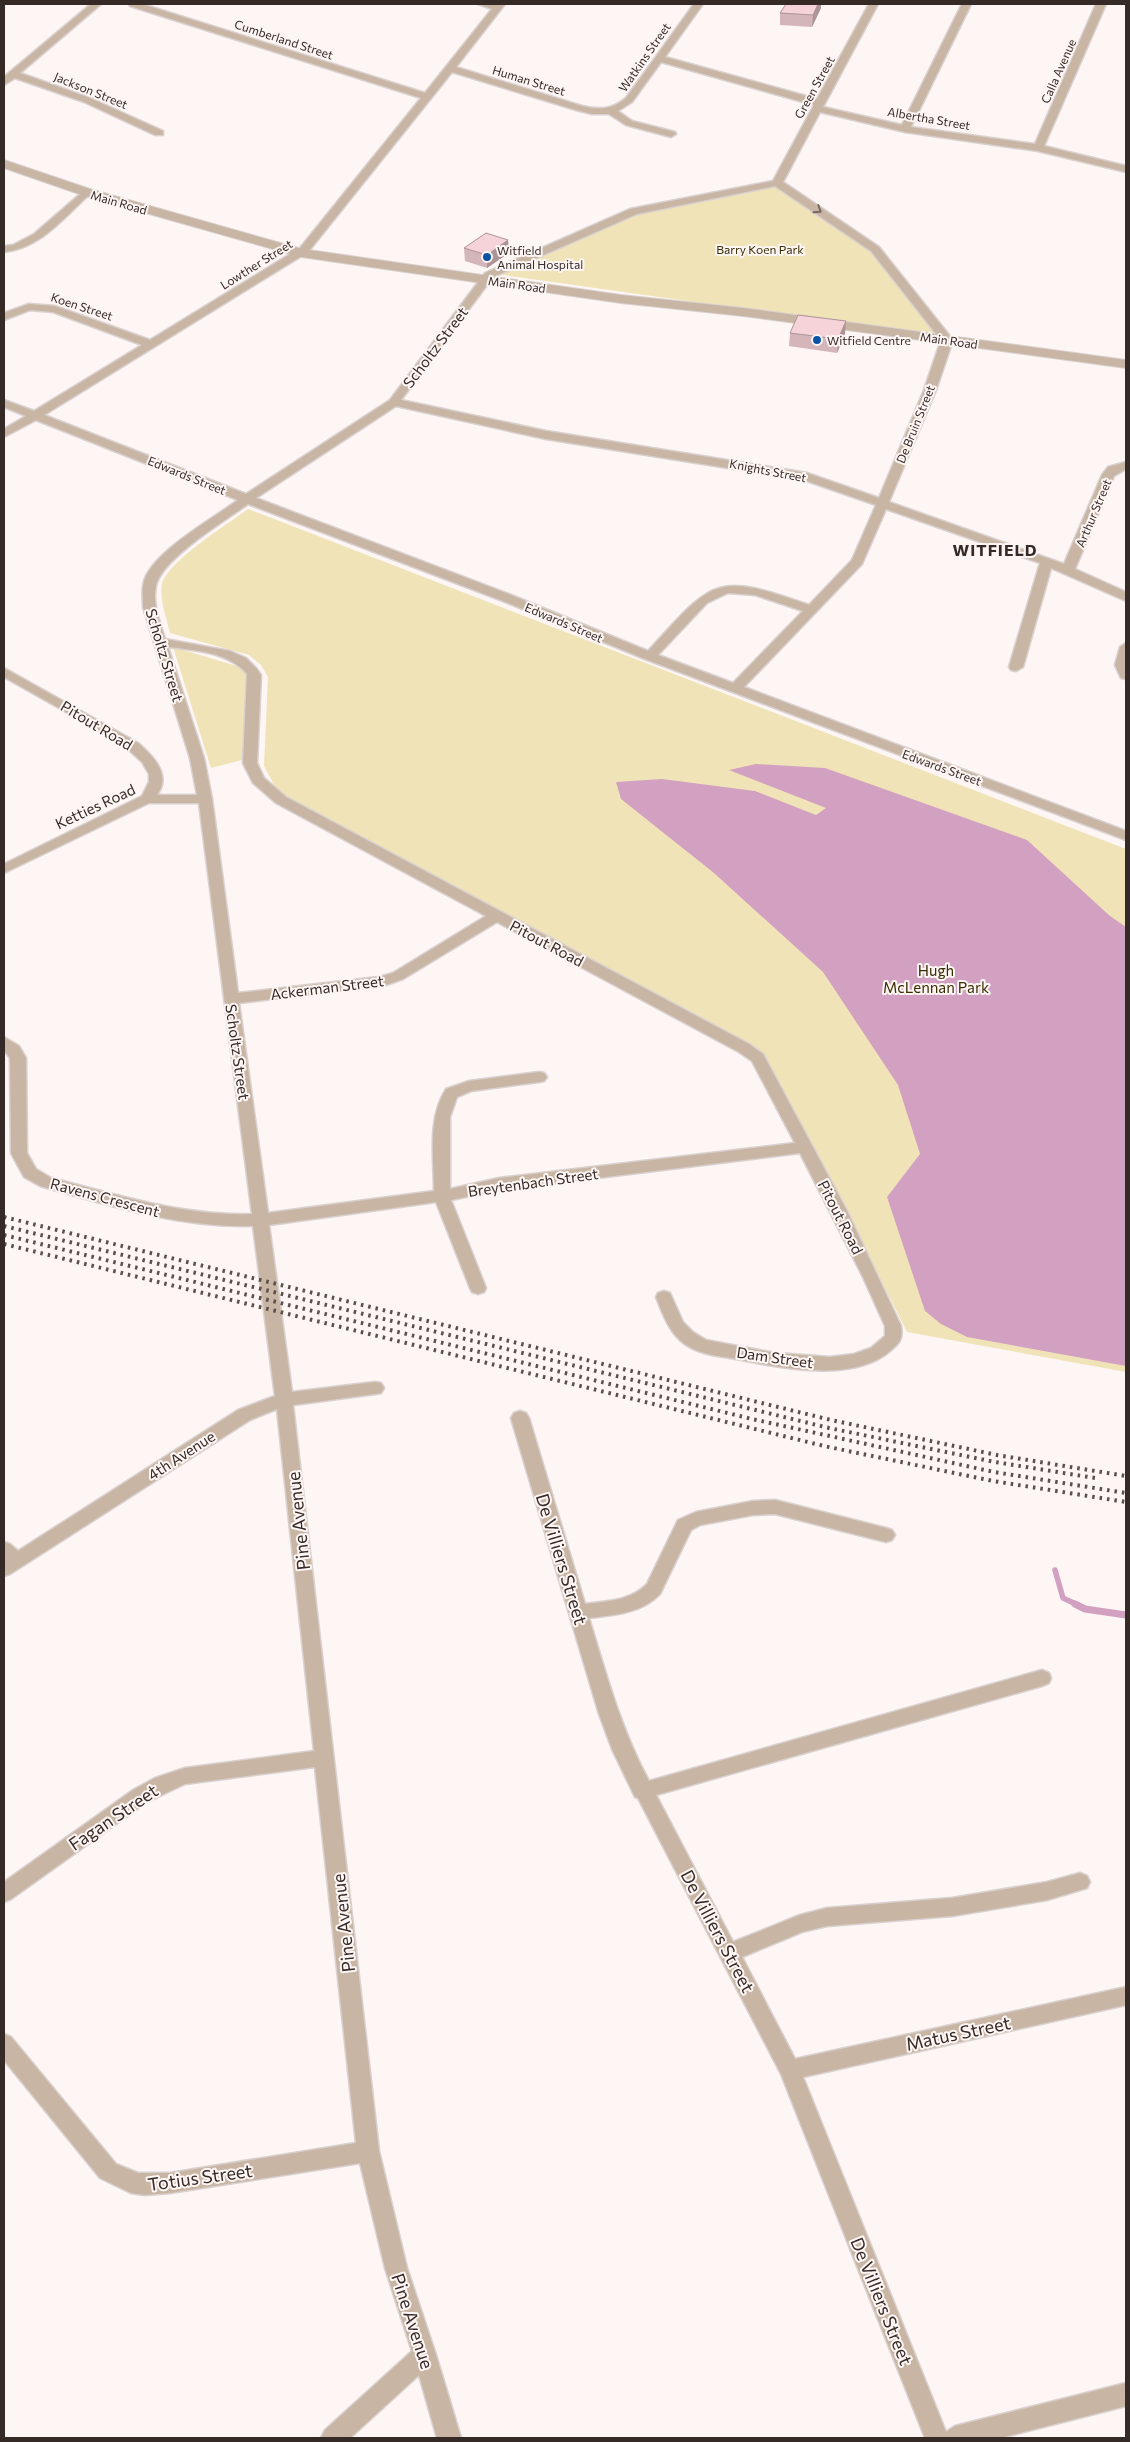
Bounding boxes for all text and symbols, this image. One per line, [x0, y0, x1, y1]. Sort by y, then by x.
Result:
street label: Cumberland Street [233, 16, 335, 62]
street label: Watkins Street [615, 20, 673, 94]
street label: Calla Avenue [1038, 37, 1078, 105]
street label: Green Street [791, 53, 837, 121]
street label: Human Street [491, 62, 567, 98]
street label: Jackson Street [52, 69, 130, 112]
street label: Albertha Street [886, 104, 972, 132]
street label: Main Road [89, 187, 149, 217]
one-way arrow [812, 204, 821, 213]
street label: Lowther Street [217, 236, 295, 292]
park label: Barry Koen Park [716, 242, 804, 256]
place label: Witfield Animal Hospital [497, 243, 583, 271]
marker: Witfield Animal Hospital [481, 251, 493, 263]
street label: Main Road [487, 273, 547, 295]
street label: Koen Street [49, 289, 115, 323]
street label: Scholtz Street [399, 303, 471, 391]
street label: Main Road [919, 329, 979, 351]
place label: Witfield Centre [827, 333, 911, 347]
marker: Witfield Centre [811, 334, 823, 346]
street label: De Bruin Street [893, 383, 937, 465]
street label: Edwards Street [146, 453, 228, 497]
street label: Knights Street [728, 456, 808, 484]
street label: Arthur Street [1072, 477, 1114, 549]
district label: WITFIELD [953, 540, 1037, 559]
street label: Edwards Street [523, 599, 605, 645]
street label: Scholtz Street [142, 606, 188, 704]
street label: Pitout Road [58, 697, 136, 753]
street label: Edwards Street [901, 746, 983, 788]
street label: Ketties Road [52, 780, 138, 832]
street label: Pitout Road [507, 916, 587, 970]
park label: Hugh McLennan Park [883, 961, 989, 996]
street label: Ackerman Street [269, 971, 385, 1003]
street label: Scholtz Street [222, 1003, 254, 1101]
street label: Breytenbach Street [467, 1164, 599, 1200]
street label: Ravens Crescent [49, 1174, 161, 1220]
street label: Pitout Road [815, 1177, 867, 1257]
street label: Dam Street [735, 1343, 815, 1371]
street label: 4th Avenue [144, 1427, 218, 1483]
street label: Pine Avenue [282, 1471, 314, 1571]
street label: De Villiers Street [532, 1491, 592, 1627]
street label: Fagan Street [64, 1779, 162, 1855]
street label: De Villiers Street [676, 1866, 760, 1996]
street label: Pine Avenue [327, 1873, 359, 1973]
street label: Matus Street [904, 2011, 1012, 2055]
street label: Totius Street [146, 2159, 254, 2195]
street label: De Villiers Street [846, 2234, 918, 2368]
street label: Pine Avenue [387, 2270, 439, 2372]

